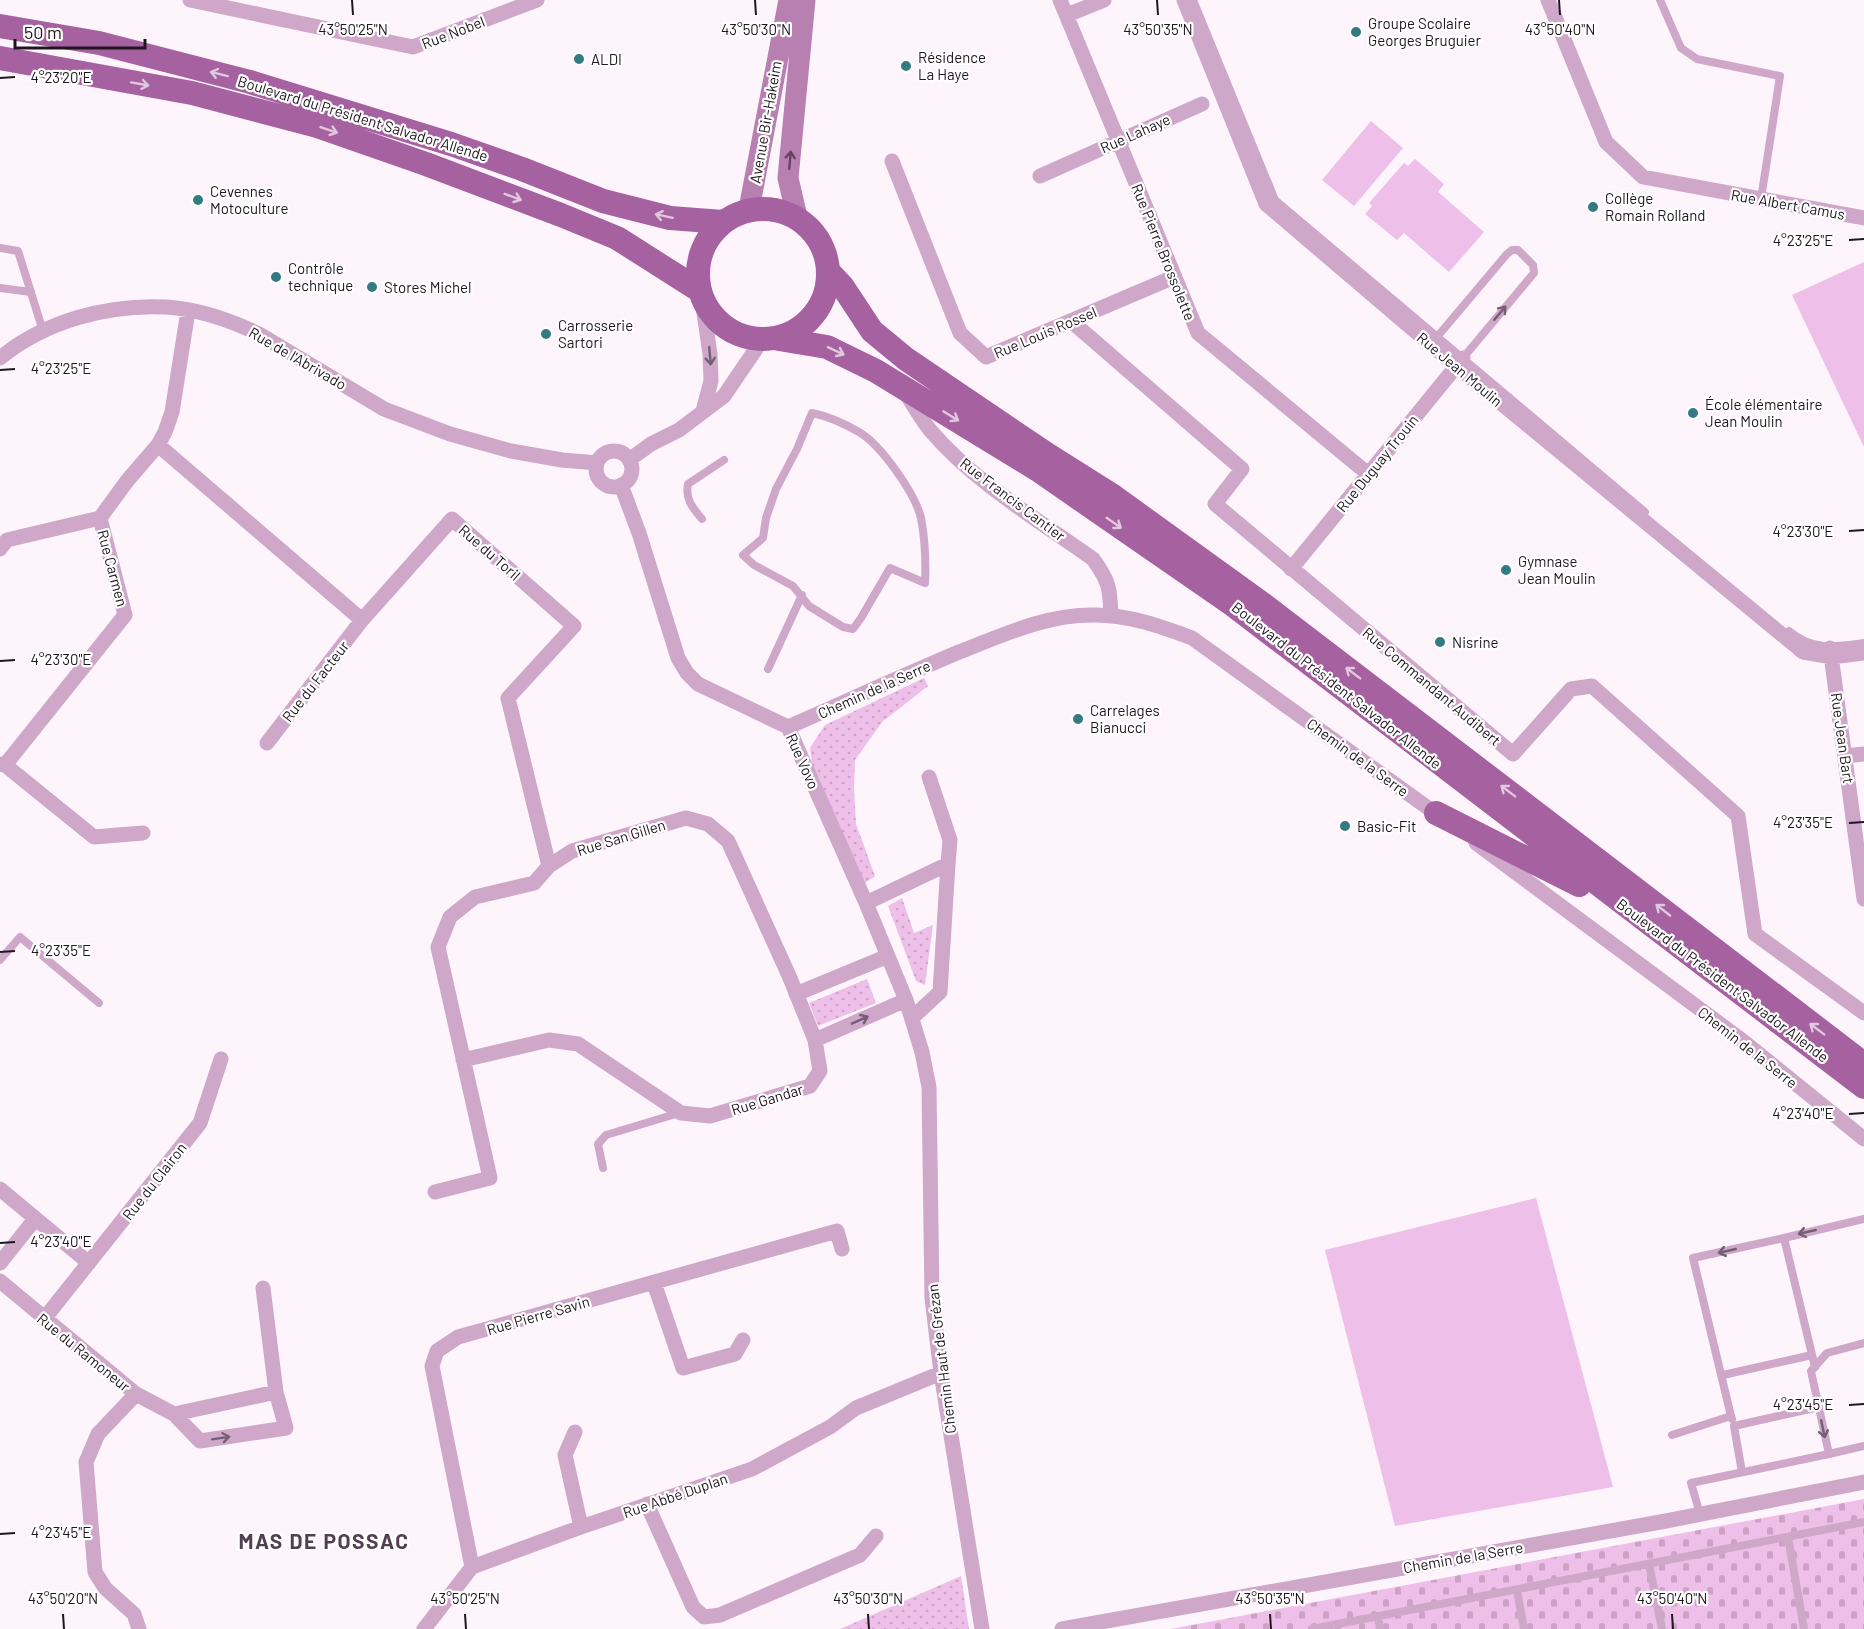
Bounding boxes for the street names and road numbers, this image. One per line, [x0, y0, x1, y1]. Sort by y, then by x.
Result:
street label: Rue Nobel [419, 12, 487, 52]
street label: Avenue Bir-Hakeim [745, 59, 785, 185]
street label: Boulevard du Président Salvador Allende [236, 71, 490, 165]
street label: Rue Lahaye [1097, 110, 1173, 156]
street label: Rue Pierre Brossolette [1128, 181, 1200, 323]
street label: Rue Albert Camus [1730, 185, 1846, 223]
street label: Rue Louis Rossel [991, 302, 1099, 362]
street label: Rue de l'Abrivado [246, 323, 350, 393]
street label: Rue Jean Moulin [1414, 328, 1506, 410]
street label: Rue Duguay Trouin [1332, 411, 1422, 515]
street label: Rue Francis Cantier [957, 454, 1070, 545]
street label: Rue du Toril [455, 520, 525, 584]
street label: Rue Carmen [94, 528, 132, 608]
street label: Boulevard du Président Salvador Allende [1229, 598, 1445, 772]
street label: Rue Commandant Audibert [1359, 623, 1505, 749]
street label: Rue du Facteur [278, 637, 352, 725]
street label: Chemin de la Serre [815, 656, 933, 722]
street label: Rue Jean Bart [1828, 691, 1858, 785]
street label: Chemin de la Serre [1304, 714, 1412, 800]
street label: Rue Vovo [783, 730, 823, 792]
street label: Rue San Gillen [575, 815, 667, 859]
street label: Boulevard du Président Salvador Allende [1613, 894, 1833, 1066]
street label: Chemin de la Serre [1695, 1003, 1801, 1091]
street label: Rue Gandar [729, 1079, 806, 1118]
street label: Rue du Clairon [118, 1139, 190, 1223]
street label: Chemin Haut de Grézan [923, 1283, 959, 1435]
street label: Rue Pierre Savin [485, 1292, 591, 1338]
street label: Rue du Ramoneur [34, 1309, 134, 1395]
street label: Rue Abbé Duplan [620, 1469, 730, 1521]
street label: Chemin de la Serre [1402, 1538, 1524, 1576]

